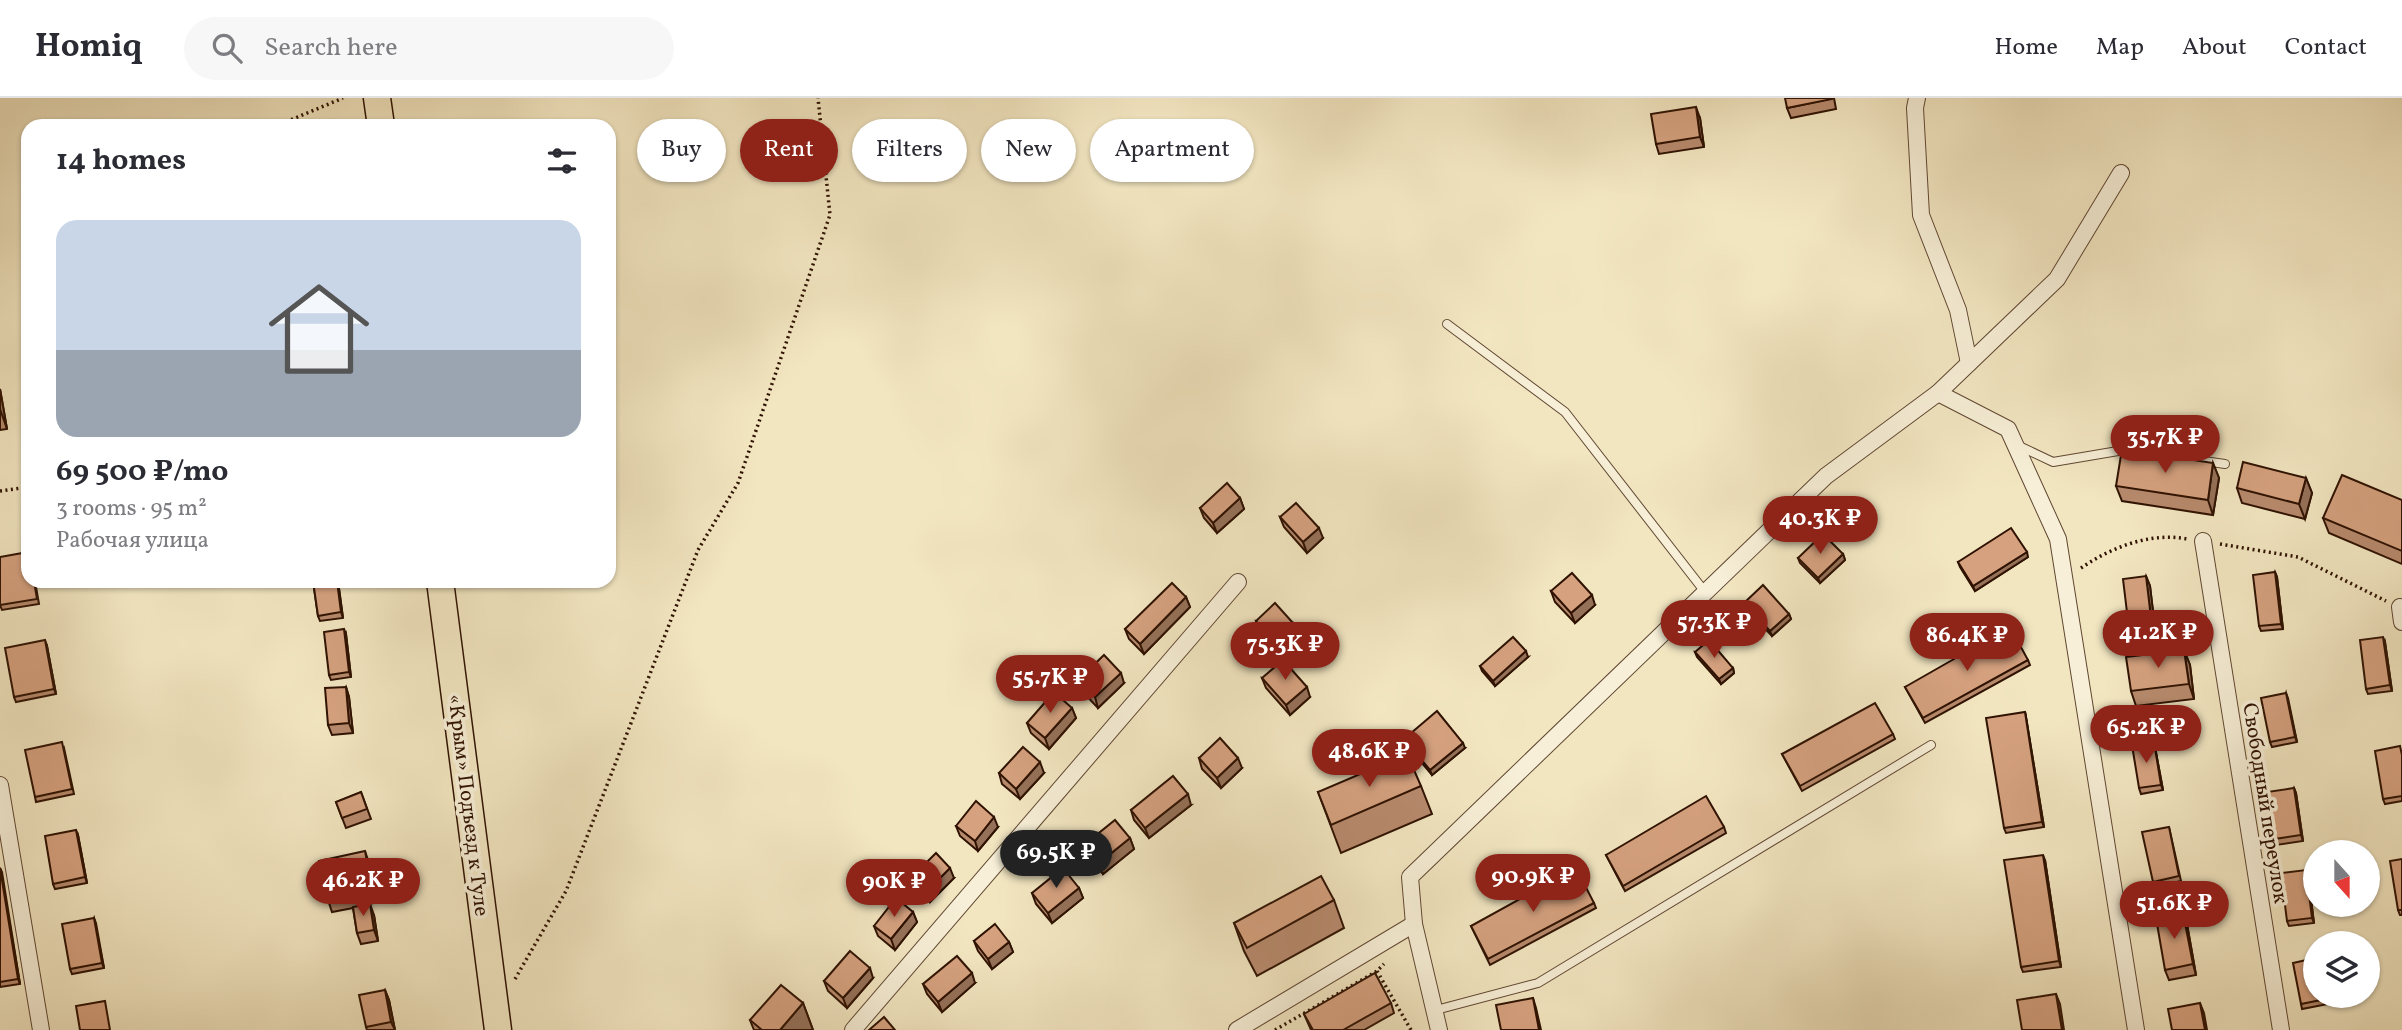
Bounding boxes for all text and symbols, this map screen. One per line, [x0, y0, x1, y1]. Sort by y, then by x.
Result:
search box [184, 17, 674, 80]
text: Homiq [35, 25, 142, 71]
icon: search [208, 29, 246, 67]
text: Search here [264, 30, 397, 66]
text: Home [1994, 31, 2058, 65]
text: Map [2096, 31, 2144, 65]
text: About [2182, 31, 2247, 65]
text: Contact [2285, 31, 2367, 65]
chip: Buy [637, 119, 726, 182]
chip: Rent [740, 119, 838, 182]
chip: Filters [852, 119, 967, 182]
chip: New [981, 119, 1076, 182]
chip: Apartment [1090, 119, 1254, 182]
text: 14 homes [56, 140, 186, 182]
icon: filters [543, 142, 581, 180]
icon: home [256, 266, 382, 392]
pin: 35.7K ₽ [2100, 416, 2230, 475]
text: 35.7K ₽ [2127, 422, 2203, 454]
text: 69 500 ₽/mo [56, 451, 228, 493]
text: 3 rooms · 95 m² [56, 493, 207, 525]
pin: 40.3K ₽ [1755, 496, 1885, 556]
text: 40.3K ₽ [1779, 503, 1861, 535]
text: Рабочая улица [56, 525, 209, 557]
pin: 57.3K ₽ [1649, 601, 1779, 660]
text: 57.3K ₽ [1677, 607, 1751, 639]
pin: 41.2K ₽ [2093, 610, 2223, 670]
pin: 86.4K ₽ [1902, 614, 2032, 673]
text: 41.2K ₽ [2119, 617, 2197, 649]
text: 86.4K ₽ [1926, 620, 2008, 652]
pin: 75.3K ₽ [1220, 622, 1350, 682]
text: 75.3K ₽ [1247, 629, 1323, 661]
pin: 55.7K ₽ [985, 656, 1115, 715]
text: 55.7K ₽ [1012, 662, 1088, 694]
street label: «Крым» Подъезд к Туле [440, 693, 496, 918]
street label: Свободный переулок [2234, 701, 2295, 906]
pin: 65.2K ₽ [2081, 706, 2211, 765]
text: 65.2K ₽ [2106, 712, 2186, 744]
pin: 48.6K ₽ [1304, 730, 1434, 789]
text: 48.6K ₽ [1328, 736, 1410, 768]
pin: 69.5K ₽ [991, 830, 1121, 890]
text: 69.5K ₽ [1016, 837, 1096, 869]
north arrow [2303, 840, 2380, 917]
map controls [2303, 840, 2380, 1008]
pin: 90.9K ₽ [1468, 854, 1598, 914]
pin: 46.2K ₽ [298, 858, 428, 918]
pin: 90K ₽ [845, 860, 943, 919]
text: 90.9K ₽ [1491, 861, 1575, 893]
text: 46.2K ₽ [322, 865, 404, 897]
text: 90K ₽ [862, 866, 926, 898]
pin: 51.6K ₽ [2109, 882, 2239, 941]
text: 51.6K ₽ [2136, 888, 2212, 920]
button: layers [2303, 931, 2380, 1008]

